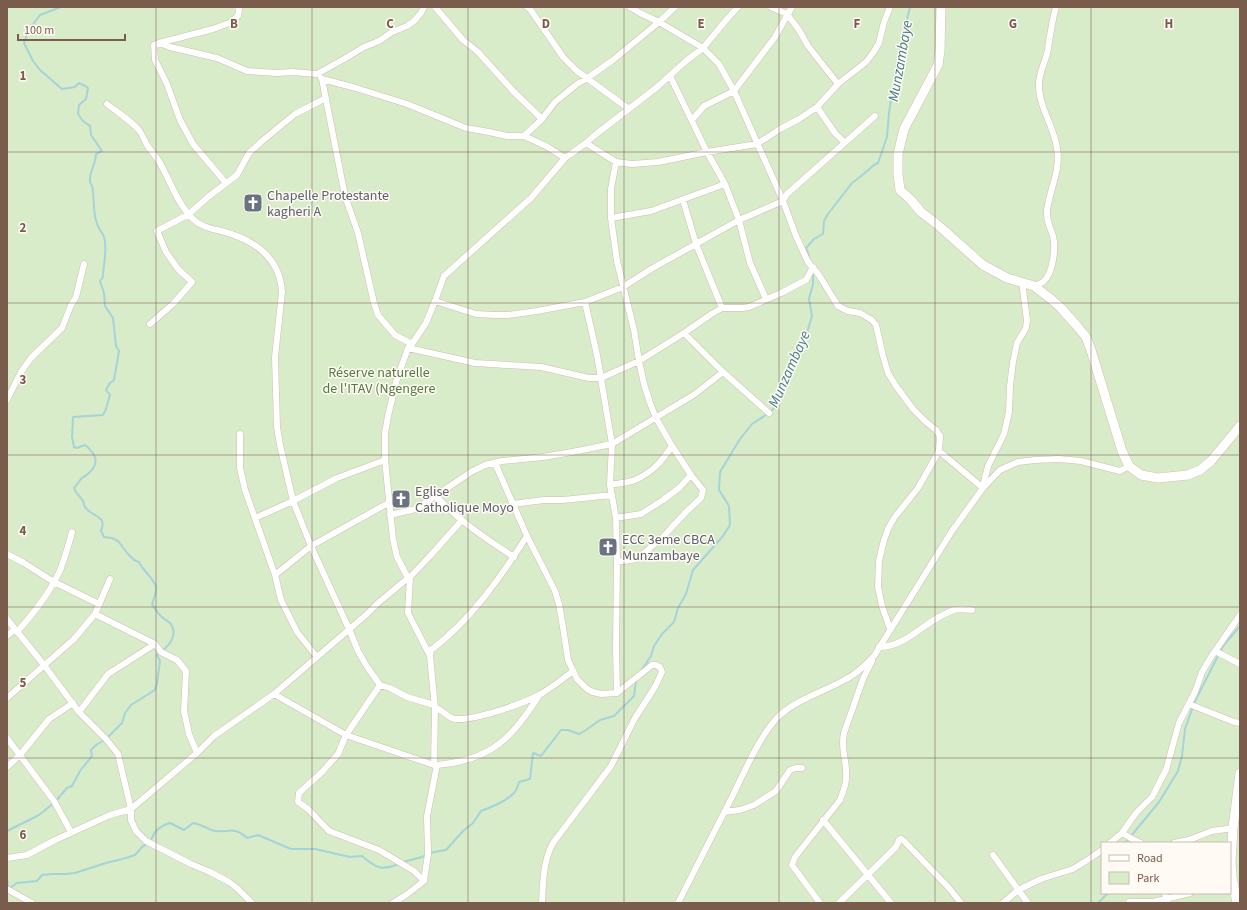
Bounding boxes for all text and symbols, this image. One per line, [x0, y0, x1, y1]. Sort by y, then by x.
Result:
text: B [230, 15, 238, 33]
text: C [386, 15, 394, 33]
text: D [542, 15, 550, 33]
text: E [697, 15, 705, 33]
text: F [854, 15, 861, 33]
text: G [1009, 15, 1017, 33]
text: H [1165, 15, 1173, 33]
scale bar [18, 16, 125, 42]
water label: Munzambaye [883, 19, 918, 103]
text: 100 m [24, 22, 54, 39]
text: 1 [20, 67, 27, 85]
place label: Chapelle Protestante kagheri A [267, 186, 389, 222]
church icon: Chapelle Protestante kagheri A [242, 192, 264, 214]
text: 2 [20, 219, 27, 237]
water label: Munzambaye [763, 327, 816, 411]
park label: Réserve naturelle de l'ITAV (Ngengere [323, 363, 435, 399]
text: 3 [20, 371, 27, 389]
place label: Eglise Catholique Moyo [415, 482, 514, 518]
church icon: Eglise Catholique Moyo [390, 488, 412, 510]
text: 4 [20, 522, 27, 540]
place label: ECC 3eme CBCA Munzambaye [622, 530, 715, 566]
church icon: ECC 3eme CBCA Munzambaye [597, 536, 619, 558]
text: 5 [20, 674, 27, 692]
text: 6 [20, 826, 27, 844]
legend [1101, 842, 1231, 894]
text: Road [1137, 850, 1163, 867]
text: Park [1137, 870, 1159, 887]

